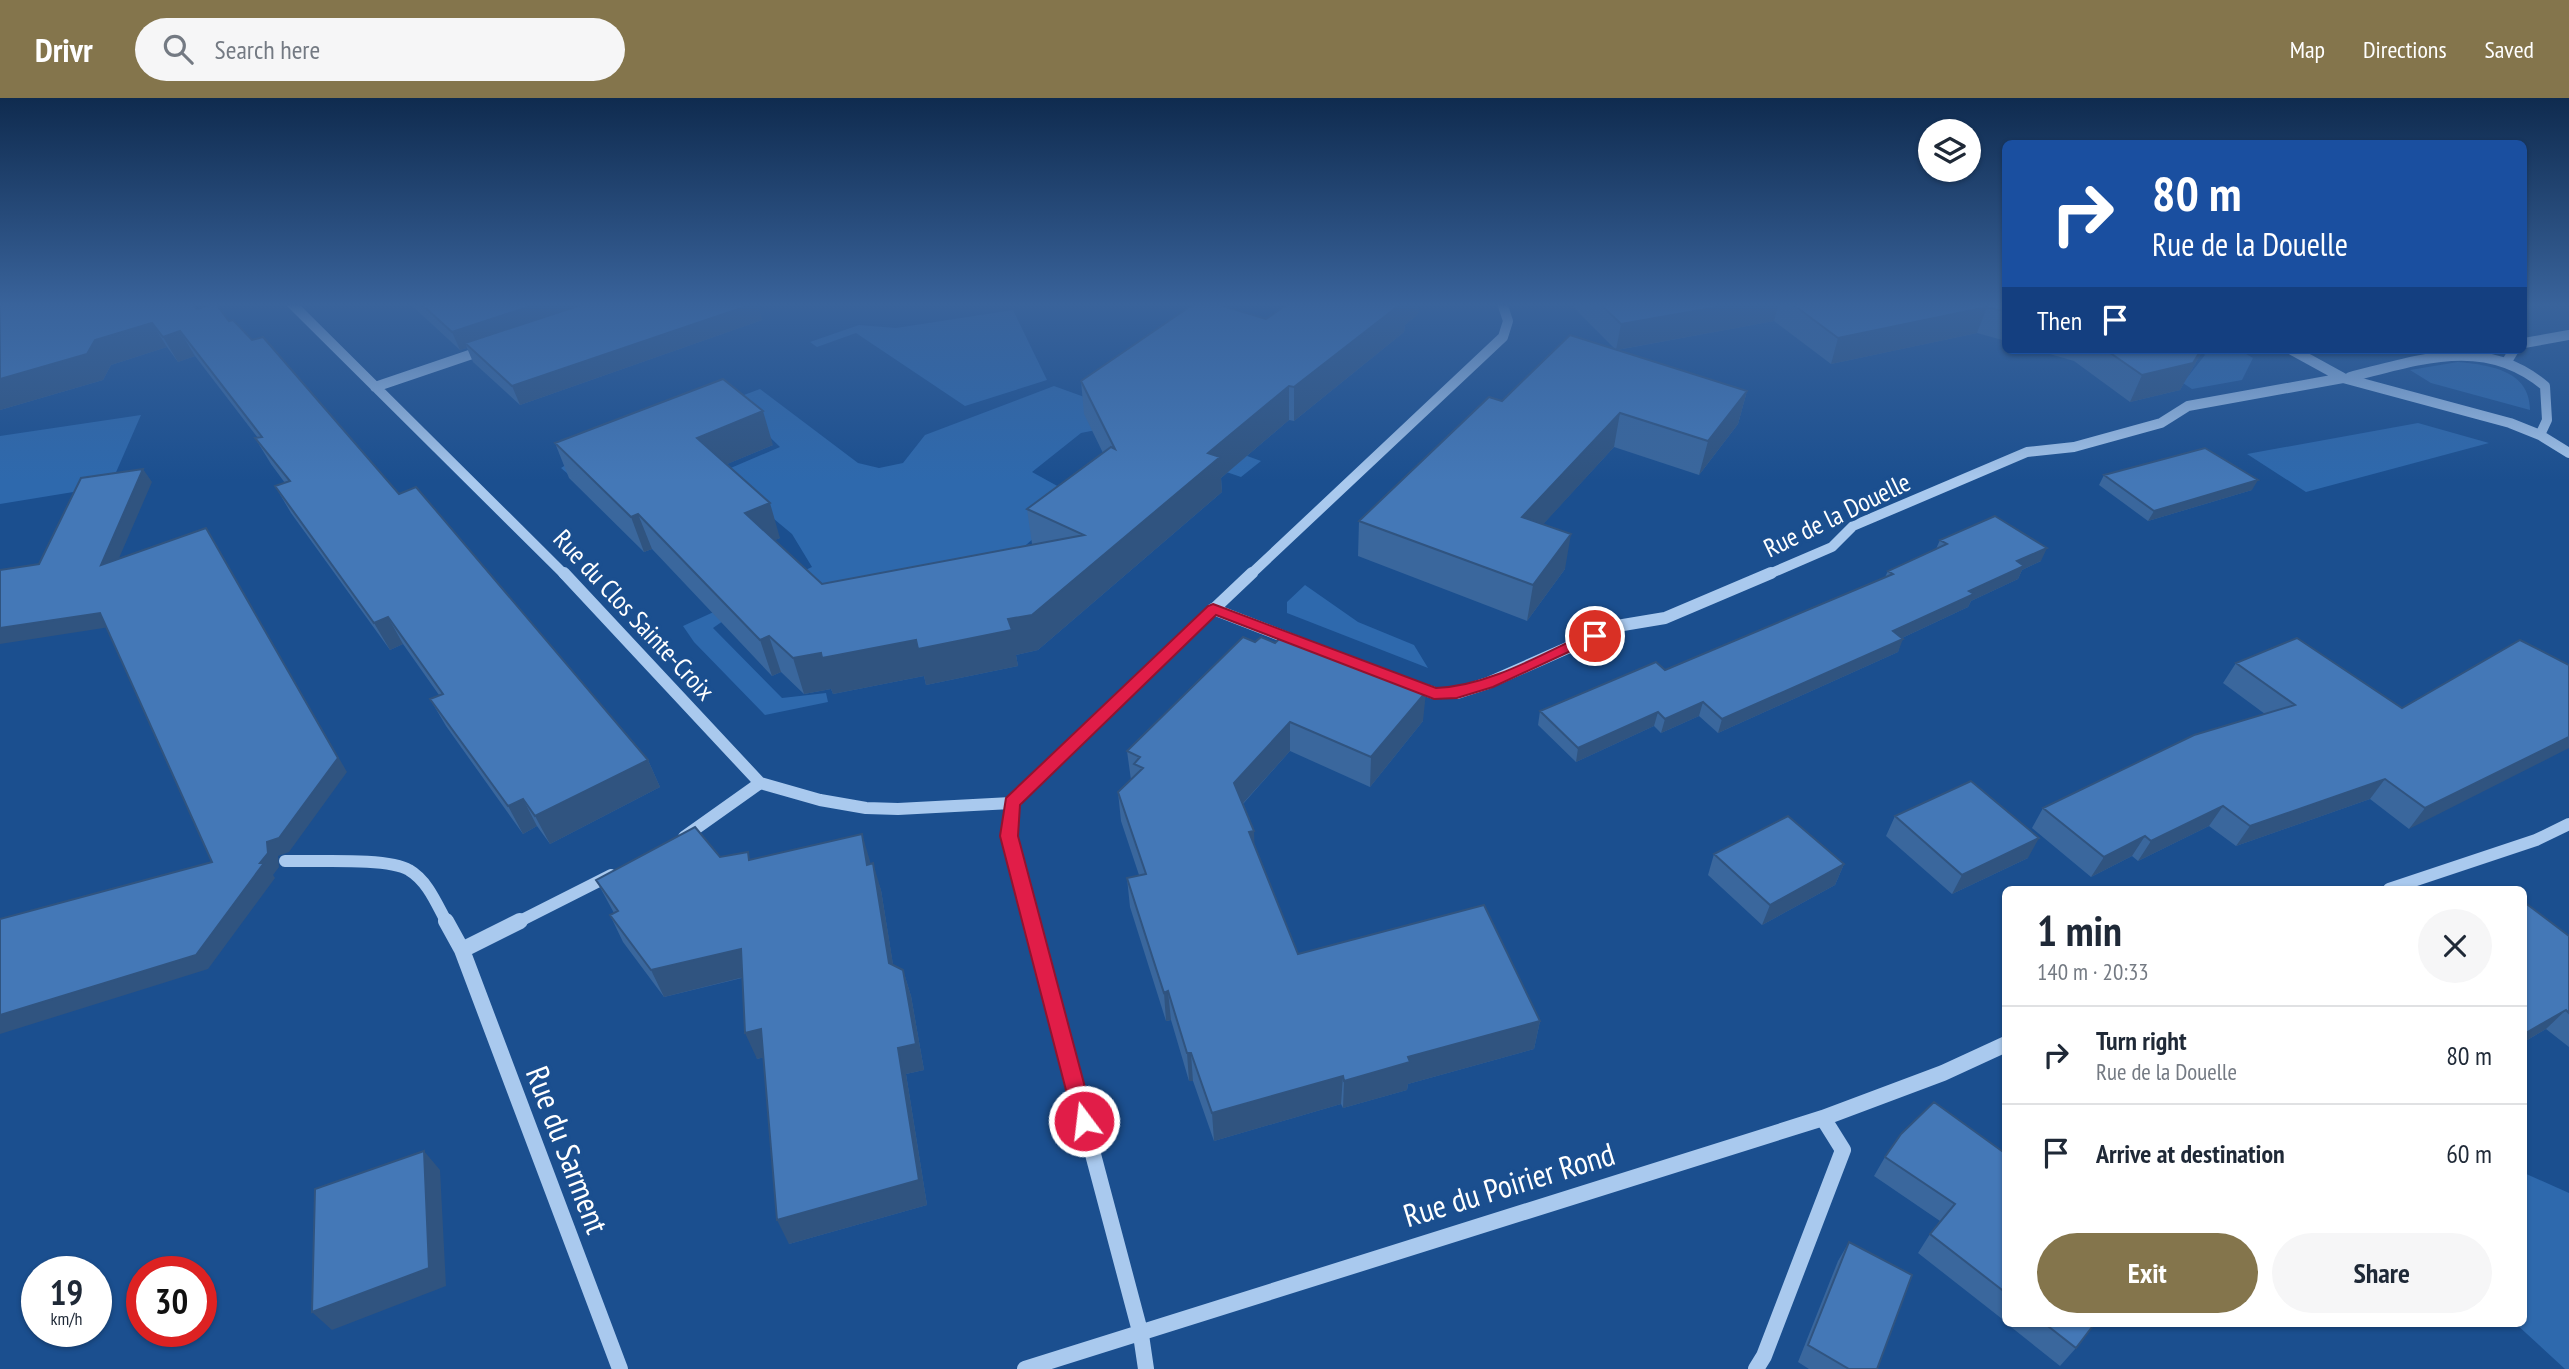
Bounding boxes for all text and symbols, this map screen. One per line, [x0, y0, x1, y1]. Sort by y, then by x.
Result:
search box [135, 18, 625, 81]
text: Drivr [35, 28, 93, 71]
icon: search [159, 30, 197, 68]
text: Search here [215, 33, 320, 66]
text: Map [2290, 34, 2325, 65]
text: Directions [2363, 34, 2447, 65]
text: Saved [2485, 34, 2534, 65]
map controls [1918, 119, 1981, 182]
button: layers [1918, 119, 1981, 182]
text: 80 m [2152, 161, 2241, 225]
icon: right [2037, 168, 2128, 259]
text: Rue de la Douelle [2152, 223, 2348, 265]
icon: arrive [2096, 301, 2134, 339]
text: Then [2037, 304, 2082, 337]
street label: Rue de la Douelle [1758, 465, 1916, 564]
street label: Rue du Clos Sainte-Croix [547, 522, 722, 707]
pin [1565, 606, 1625, 666]
icon: arrive [1576, 617, 1614, 655]
text: 1 min [2037, 903, 2122, 958]
button: close [2418, 909, 2492, 983]
text: 140 m · 20:33 [2037, 957, 2149, 986]
text: Turn right [2096, 1024, 2187, 1057]
icon: right [2037, 1036, 2075, 1074]
text: 80 m [2446, 1039, 2492, 1072]
text: Rue de la Douelle [2096, 1057, 2237, 1086]
street label: Rue du Sarment [517, 1060, 619, 1239]
position arrow [1047, 1084, 1121, 1158]
street label: Rue du Poirier Rond [1398, 1132, 1619, 1236]
icon: arrive [2037, 1134, 2075, 1172]
text: Arrive at destination [2096, 1137, 2285, 1170]
text: 60 m [2446, 1137, 2492, 1170]
button: Exit [2037, 1233, 2258, 1313]
button: Share [2272, 1233, 2492, 1313]
speed limit sign: 30 [126, 1256, 217, 1347]
text: 19 [50, 1269, 83, 1315]
text: km/h [51, 1307, 82, 1330]

